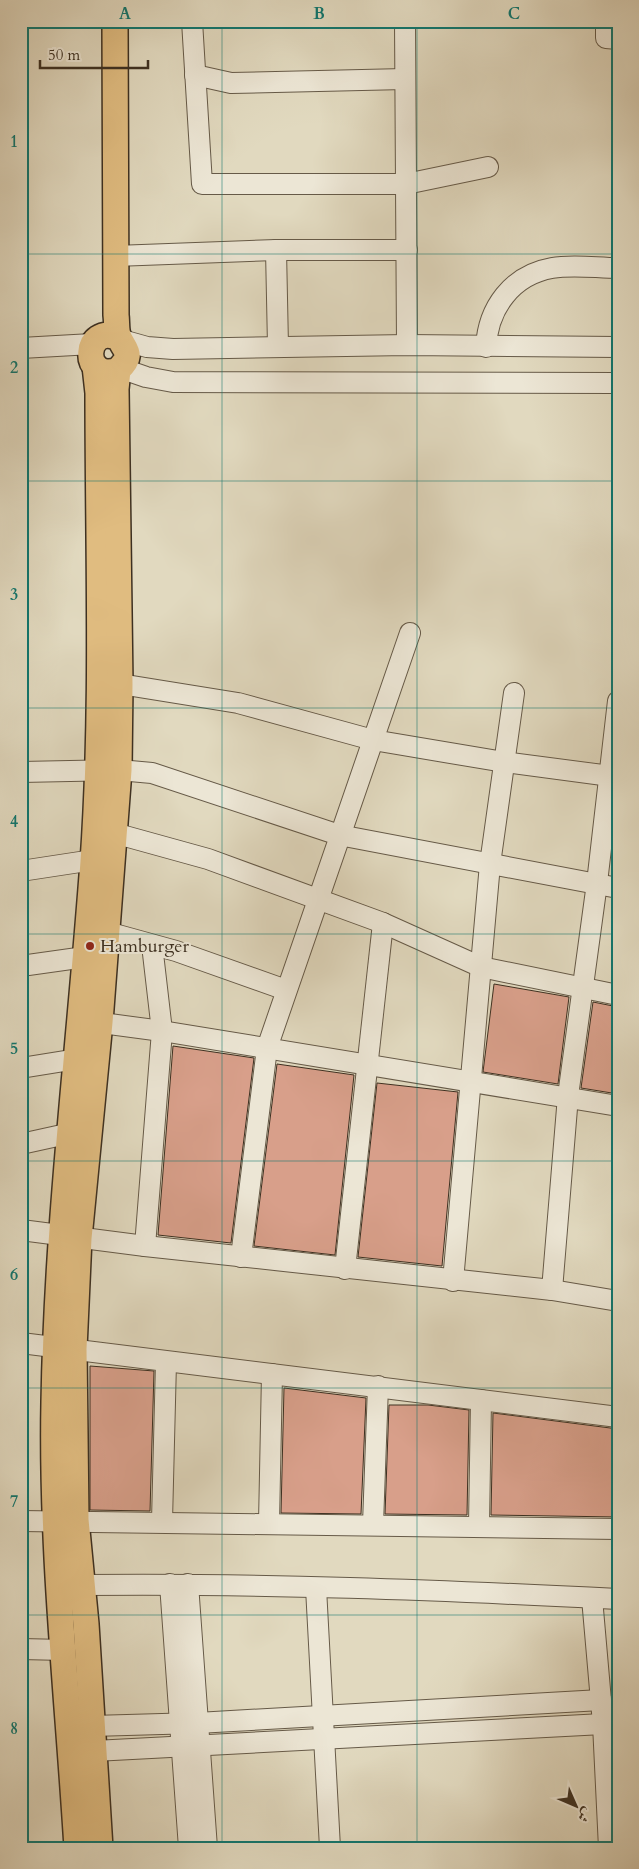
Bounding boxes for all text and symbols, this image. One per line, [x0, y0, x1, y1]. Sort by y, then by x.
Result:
text: A [119, 3, 131, 25]
text: B [313, 3, 325, 25]
text: C [508, 3, 520, 25]
scale bar [40, 38, 148, 70]
text: 50 m [48, 45, 80, 65]
text: 1 [10, 131, 18, 153]
text: 2 [10, 357, 18, 379]
text: 3 [10, 584, 18, 606]
text: 4 [10, 811, 18, 833]
place label: Hamburger [100, 934, 189, 959]
marker: Hamburger [84, 940, 96, 952]
text: 5 [10, 1038, 18, 1060]
text: 6 [10, 1264, 18, 1286]
text: 7 [10, 1491, 18, 1513]
text: 8 [10, 1718, 18, 1740]
north arrow [552, 1782, 602, 1832]
text: ش [573, 1803, 596, 1827]

